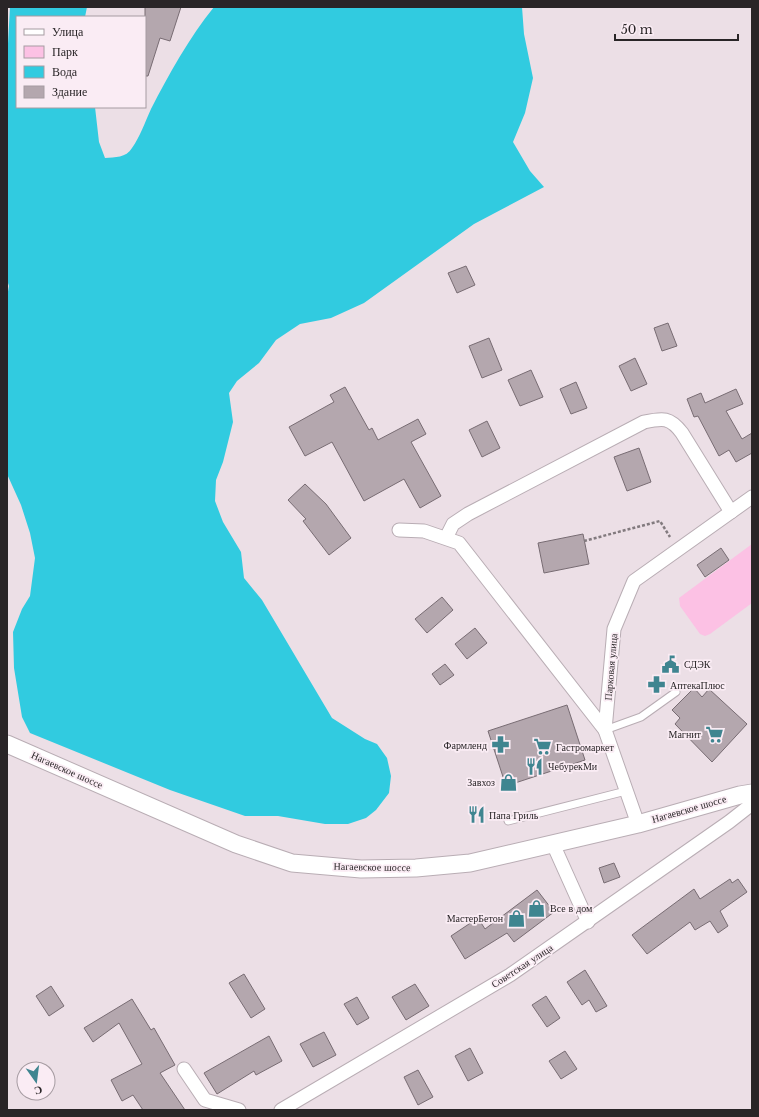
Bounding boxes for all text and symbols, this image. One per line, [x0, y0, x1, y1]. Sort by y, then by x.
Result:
legend [16, 16, 146, 108]
scale bar [615, 16, 738, 42]
text: 50 m [621, 22, 653, 37]
text: Улица [52, 24, 84, 39]
text: Парк [52, 44, 78, 59]
text: Вода [52, 64, 78, 79]
text: Здание [52, 84, 87, 99]
street label: Парковая улица [602, 632, 620, 701]
public building icon: СДЭК [661, 654, 681, 674]
place label: СДЭК [684, 658, 711, 671]
pharmacy icon: АптекаПлюс [647, 675, 667, 695]
place label: АптекаПлюс [670, 679, 725, 692]
supermarket icon: Магнит [704, 724, 724, 744]
place label: Магнит [668, 728, 702, 741]
pharmacy icon: Фармленд [490, 735, 510, 755]
supermarket icon: Гастромаркет [533, 737, 553, 757]
place label: Фармленд [444, 739, 487, 752]
place label: Гастромаркет [556, 741, 614, 754]
street label: Нагаевское шоссе [29, 748, 105, 792]
restaurant icon: ЧебурекМи [525, 756, 545, 776]
place label: ЧебурекМи [548, 760, 598, 773]
shop icon: Завхоз [498, 772, 518, 792]
place label: Завхоз [467, 776, 495, 789]
street label: Нагаевское шоссе [650, 792, 728, 826]
restaurant icon: Папа Гриль [466, 805, 486, 825]
place label: Папа Гриль [489, 809, 539, 822]
street label: Нагаевское шоссе [333, 860, 411, 874]
shop icon: Все в дом [527, 898, 547, 918]
place label: Все в дом [550, 902, 593, 915]
shop icon: МастерБетон [506, 908, 526, 928]
place label: МастерБетон [447, 912, 504, 925]
street label: Советская улица [489, 941, 556, 991]
north arrow [16, 1061, 56, 1101]
text: С [33, 1083, 44, 1098]

